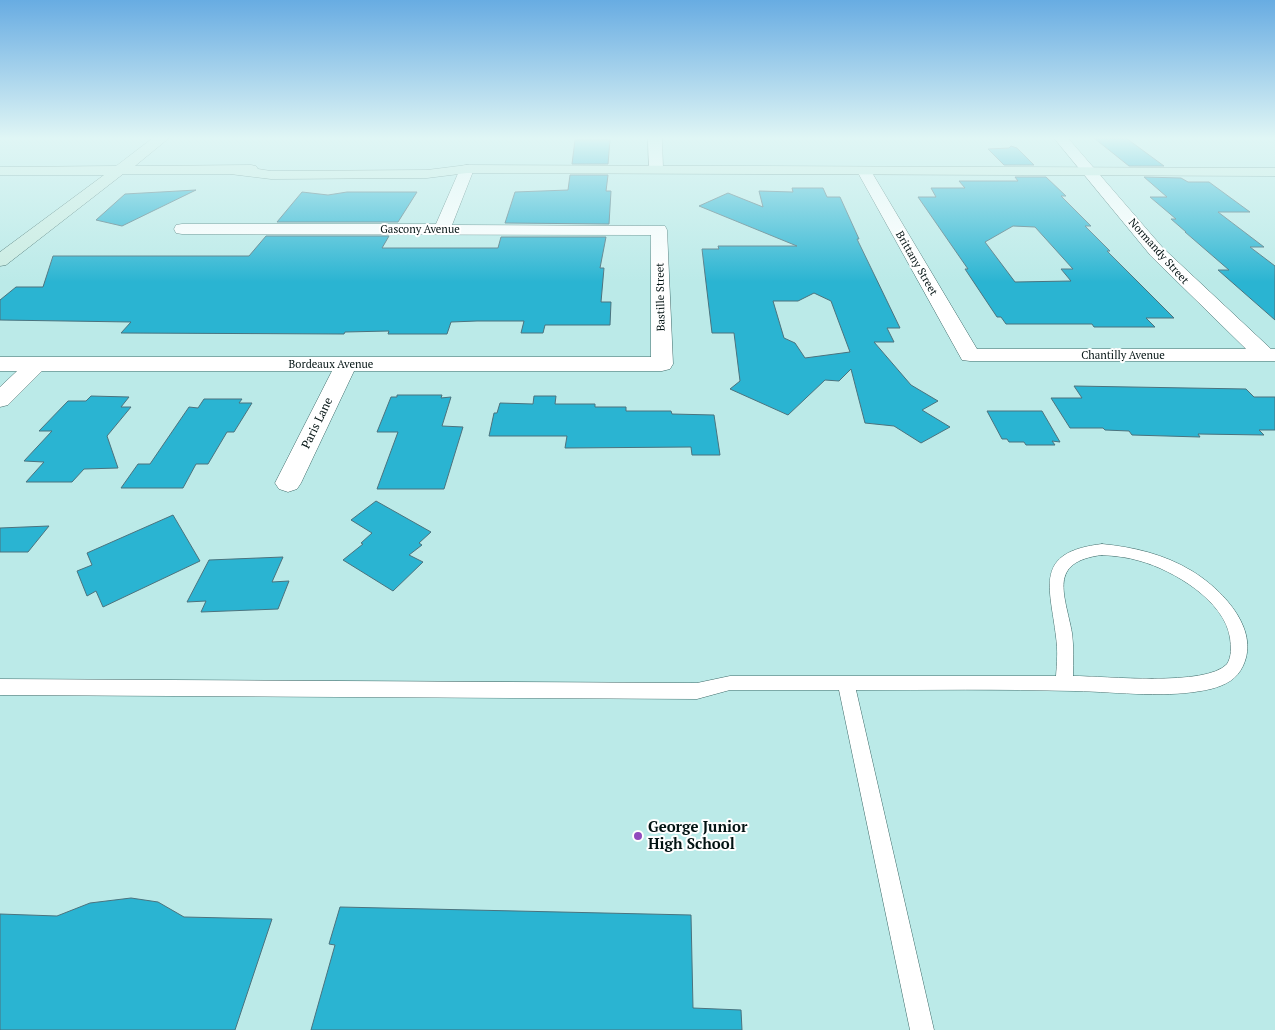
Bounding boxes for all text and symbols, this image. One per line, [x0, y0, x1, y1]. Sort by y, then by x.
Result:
street label: Normandy Street [1126, 215, 1192, 287]
street label: Gascony Avenue [380, 222, 460, 236]
street label: Brittany Street [893, 228, 941, 298]
street label: Bastille Street [652, 263, 668, 331]
street label: Chantilly Avenue [1081, 348, 1165, 362]
street label: Bordeaux Avenue [289, 357, 374, 371]
street label: Paris Lane [298, 395, 335, 451]
place label: George Junior High School [648, 816, 748, 853]
marker: George Junior High School [632, 830, 644, 842]

